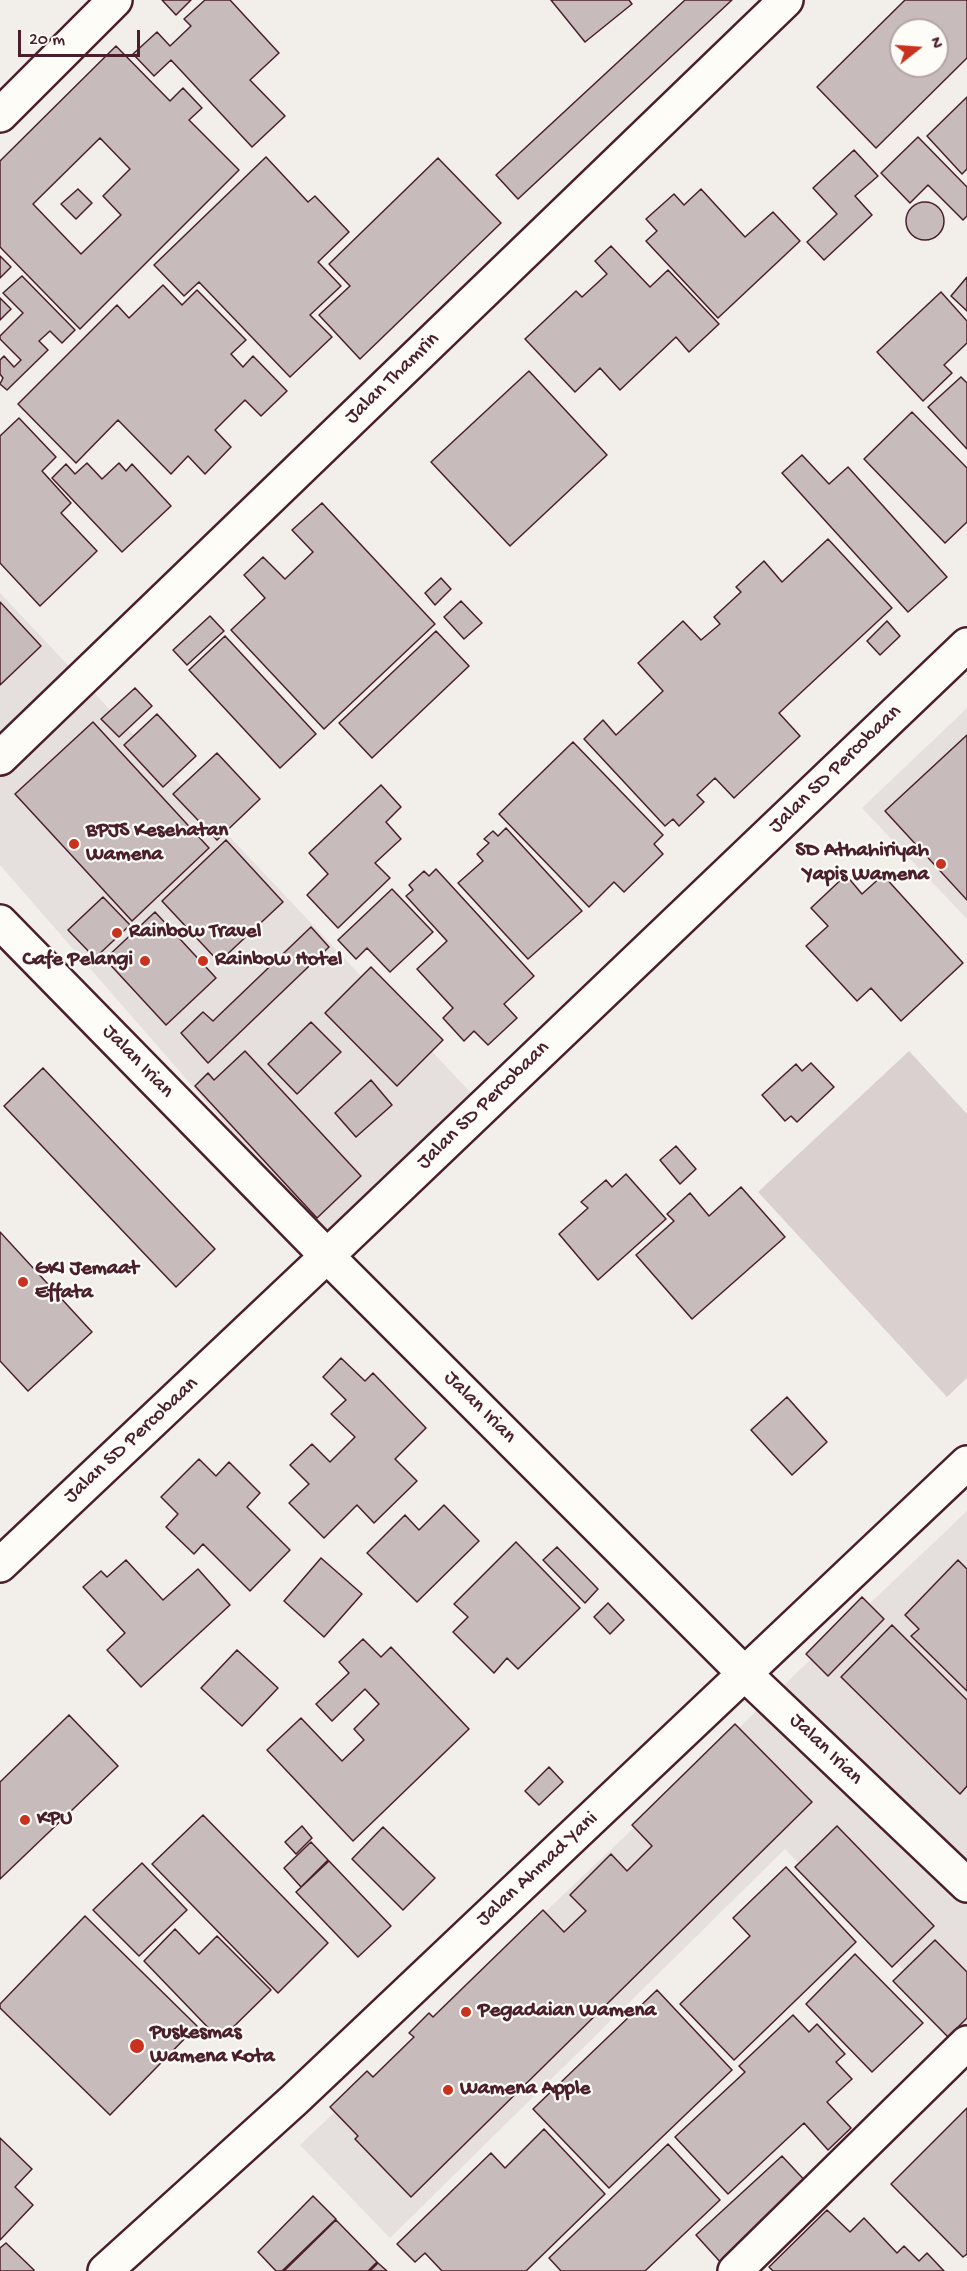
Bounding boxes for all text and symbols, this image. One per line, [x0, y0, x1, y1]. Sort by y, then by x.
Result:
scale bar [21, 18, 142, 56]
north arrow [889, 18, 949, 78]
text: 20 m [29, 30, 65, 51]
text: N [924, 35, 945, 51]
street label: Jalan Thamrin [340, 328, 446, 430]
street label: Jalan SD Percobaan [764, 700, 908, 840]
place label: BPJS Kesehatan Wamena [86, 819, 228, 869]
marker: BPJS Kesehatan Wamena [67, 837, 81, 851]
place label: SD Athahiriyah Yapis Wamena [796, 839, 929, 889]
marker: SD Athahiriyah Yapis Wamena [934, 857, 948, 871]
place label: Rainbow Travel [129, 920, 261, 946]
marker: Rainbow Travel [110, 926, 124, 940]
place label: Cafe Pelangi [23, 948, 133, 974]
place label: Rainbow Hotel [215, 948, 342, 974]
marker: Cafe Pelangi [138, 954, 152, 968]
marker: Rainbow Hotel [196, 954, 210, 968]
street label: Jalan Irian [96, 1020, 178, 1104]
street label: Jalan SD Percobaan [412, 1036, 556, 1176]
place label: GKI Jemaat Effata [35, 1257, 139, 1307]
marker: GKI Jemaat Effata [16, 1275, 30, 1289]
street label: Jalan Irian [437, 1366, 521, 1450]
street label: Jalan SD Percobaan [60, 1372, 204, 1510]
street label: Jalan Irian [783, 1709, 867, 1791]
place label: KPU [37, 1807, 72, 1833]
street label: Jalan Ahmad Yani [472, 1807, 604, 1933]
marker: KPU [18, 1813, 32, 1827]
place label: Pegadaian Wamena [478, 1999, 656, 2025]
marker: Pegadaian Wamena [459, 2005, 473, 2019]
place label: Puskesmas Wamena Kota [150, 2021, 275, 2071]
marker: Puskesmas Wamena Kota [128, 2037, 146, 2055]
place label: Wamena Apple [460, 2077, 590, 2103]
marker: Wamena Apple [441, 2083, 455, 2097]

